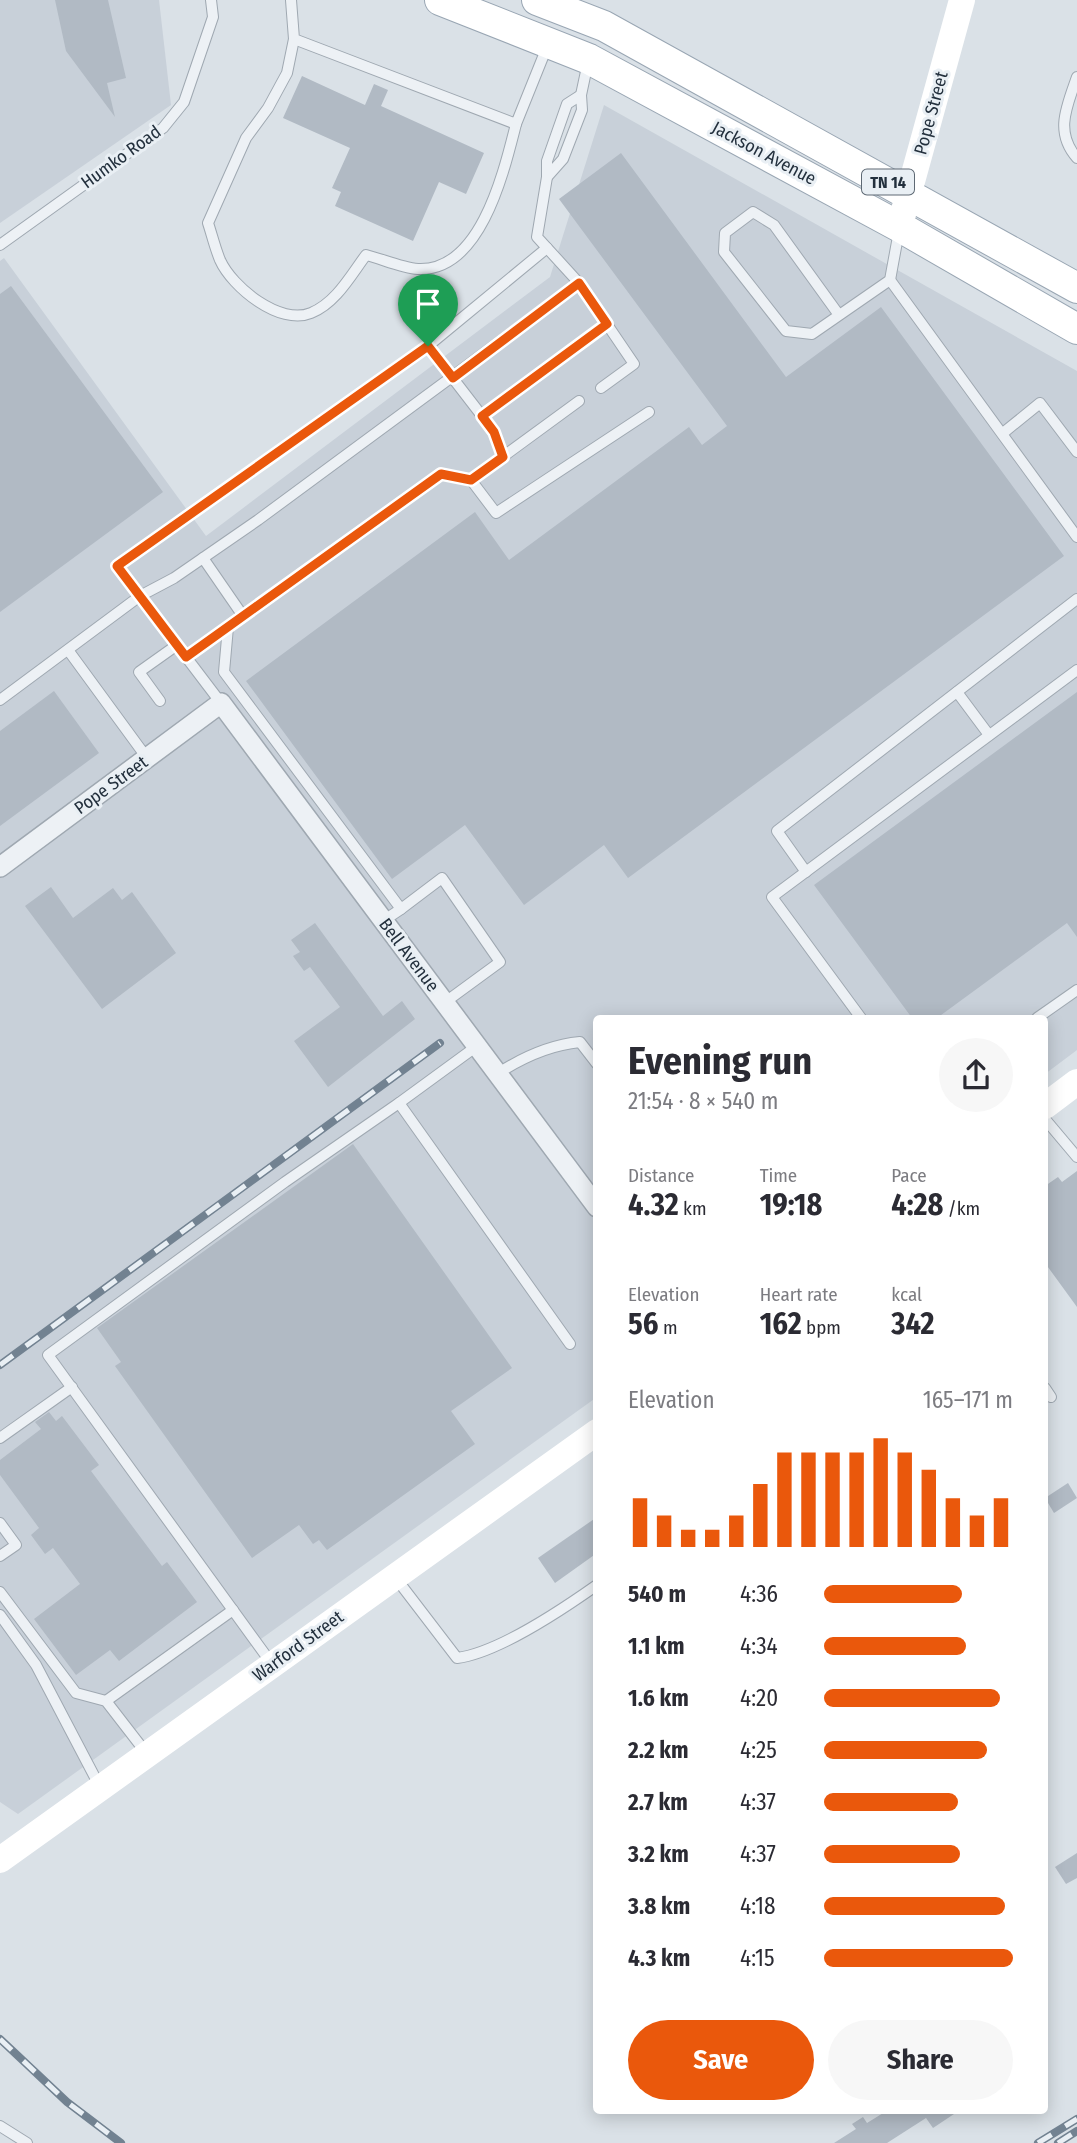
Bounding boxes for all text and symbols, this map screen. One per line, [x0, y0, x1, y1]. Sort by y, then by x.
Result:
street label: Pope Street [909, 69, 953, 157]
street label: Jackson Avenue [708, 116, 820, 190]
street label: Humko Road [77, 121, 165, 193]
road number: TN 14 [862, 170, 914, 194]
pin [398, 274, 458, 346]
icon: arrive [409, 285, 447, 323]
street label: Pope Street [70, 751, 152, 819]
street label: Bell Avenue [374, 914, 444, 996]
text: Evening run [628, 1038, 812, 1084]
button: share [939, 1038, 1013, 1112]
text: 21:54 · 8 × 540 m [628, 1087, 778, 1115]
text: Distance [628, 1164, 695, 1187]
text: Time [760, 1164, 797, 1187]
text: Pace [891, 1164, 927, 1187]
text: 4.32 [628, 1187, 679, 1223]
text: 19:18 [760, 1187, 822, 1223]
text: 4:28 [891, 1187, 943, 1223]
text: km [679, 1197, 707, 1220]
text: /km [943, 1197, 980, 1220]
text: Elevation [628, 1283, 700, 1306]
text: Heart rate [760, 1283, 838, 1306]
text: kcal [891, 1283, 922, 1306]
text: 56 [628, 1306, 658, 1342]
text: 162 [760, 1306, 802, 1342]
text: 342 [891, 1306, 934, 1342]
text: m [658, 1316, 678, 1339]
text: bpm [802, 1316, 841, 1339]
text: Elevation [628, 1386, 715, 1414]
text: 165–171 m [923, 1386, 1013, 1414]
text: 540 m [628, 1580, 686, 1608]
text: 4:36 [740, 1580, 778, 1608]
street label: Warford Street [248, 1606, 348, 1686]
text: 1.1 km [628, 1632, 684, 1660]
text: 4:34 [740, 1632, 778, 1660]
text: 1.6 km [628, 1684, 689, 1712]
text: 4:20 [740, 1684, 778, 1712]
text: 2.2 km [628, 1736, 689, 1764]
text: 4:25 [740, 1736, 777, 1764]
text: 2.7 km [628, 1788, 688, 1816]
text: 4:37 [740, 1788, 776, 1816]
text: 3.2 km [628, 1840, 689, 1868]
text: 4:37 [740, 1840, 776, 1868]
text: 3.8 km [628, 1892, 690, 1920]
text: 4:18 [740, 1892, 776, 1920]
text: 4.3 km [628, 1944, 690, 1972]
text: 4:15 [740, 1944, 775, 1972]
button: Save [628, 2020, 814, 2100]
button: Share [828, 2020, 1013, 2100]

